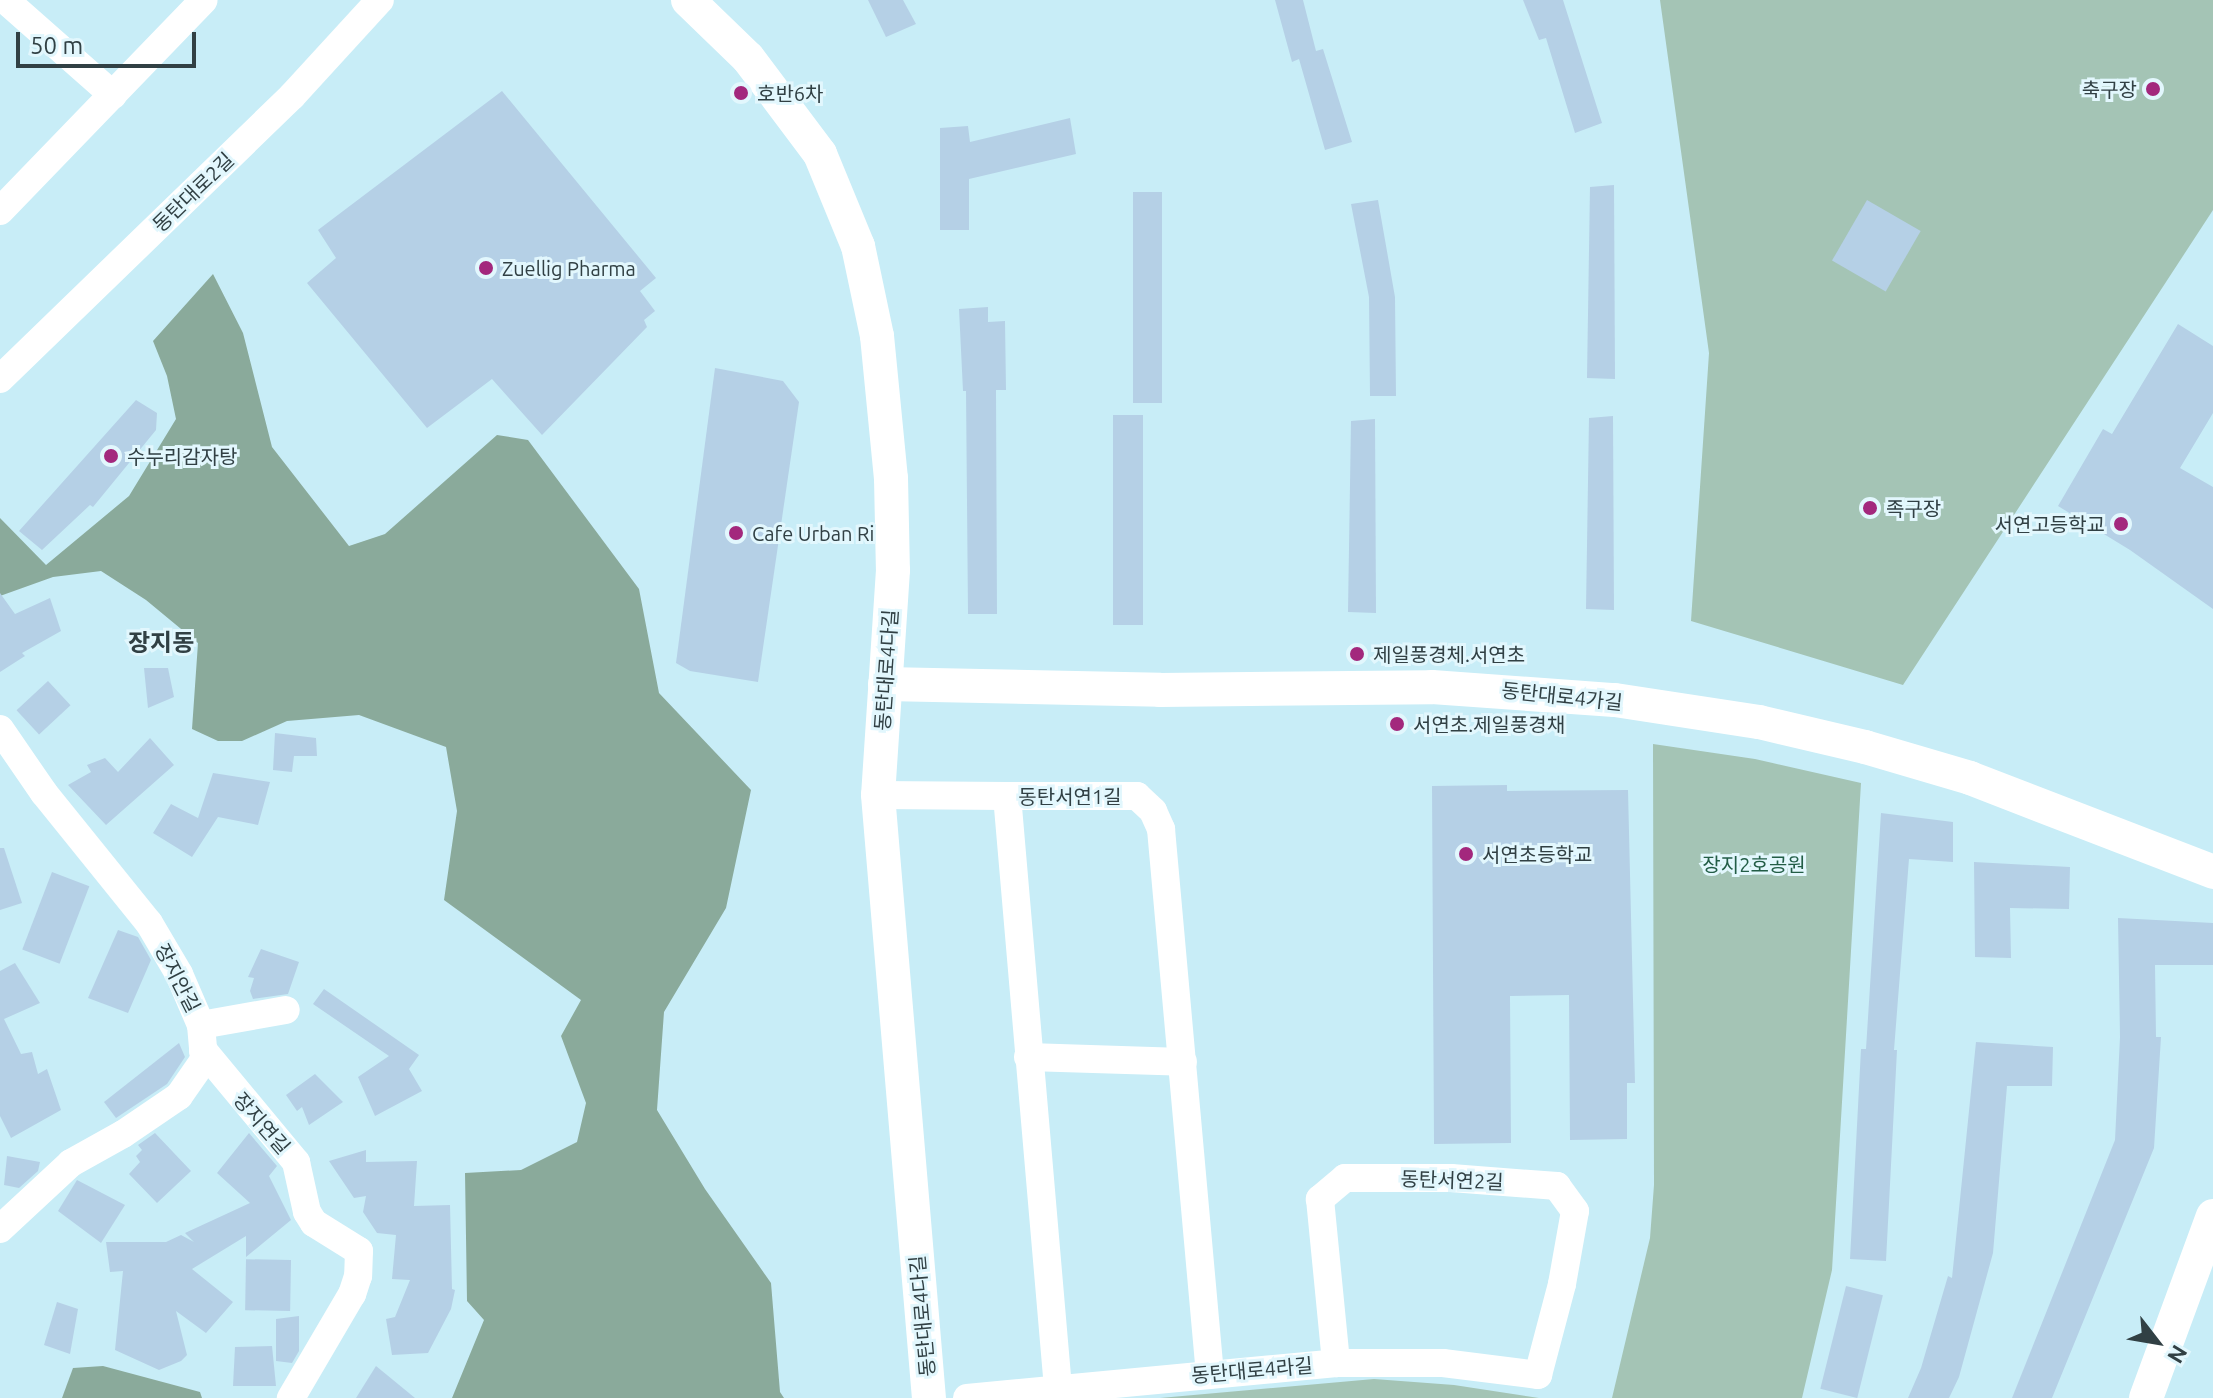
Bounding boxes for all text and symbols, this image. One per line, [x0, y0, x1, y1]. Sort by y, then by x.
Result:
scale bar [20, 16, 200, 66]
text: 50 m [30, 32, 83, 59]
place label: 축구장 [2082, 77, 2137, 101]
marker: 축구장 [2144, 80, 2162, 98]
place label: 호반6차 [757, 81, 823, 105]
marker: 호반6차 [732, 84, 750, 102]
street label: 동탄대로2길 [148, 147, 238, 237]
place label: Zuellig Pharma [502, 256, 636, 280]
marker: Zuellig Pharma [477, 259, 495, 277]
place label: 수누리감자탕 [127, 444, 237, 468]
marker: 수누리감자탕 [102, 447, 120, 465]
place label: 족구장 [1886, 496, 1941, 520]
marker: 족구장 [1861, 499, 1879, 517]
place label: 서연고등학교 [1995, 512, 2105, 536]
marker: 서연고등학교 [2112, 515, 2130, 533]
place label: Cafe Urban Ri [752, 521, 874, 545]
marker: Cafe Urban Ri [727, 524, 745, 542]
street label: 동탄대로4다길 [870, 608, 902, 732]
district label: 장지동 [128, 629, 194, 657]
place label: 제일풍경체.서연초 [1373, 642, 1525, 666]
marker: 제일풍경체.서연초 [1348, 645, 1366, 663]
street label: 동탄대로4가길 [1500, 678, 1624, 714]
place label: 서연초.제일풍경채 [1413, 712, 1565, 736]
marker: 서연초.제일풍경채 [1388, 715, 1406, 733]
street label: 동탄서연1길 [1018, 784, 1122, 808]
place label: 서연초등학교 [1482, 842, 1592, 866]
marker: 서연초등학교 [1457, 845, 1475, 863]
park label: 장지2호공원 [1702, 852, 1806, 876]
street label: 장지안길 [151, 940, 205, 1016]
street label: 장지연길 [229, 1087, 295, 1159]
street label: 동탄서연2길 [1400, 1166, 1504, 1194]
street label: 동탄대로4다길 [905, 1254, 939, 1378]
north arrow [2117, 1302, 2197, 1382]
text: N [2163, 1341, 2193, 1368]
street label: 동탄대로4라길 [1190, 1353, 1314, 1387]

